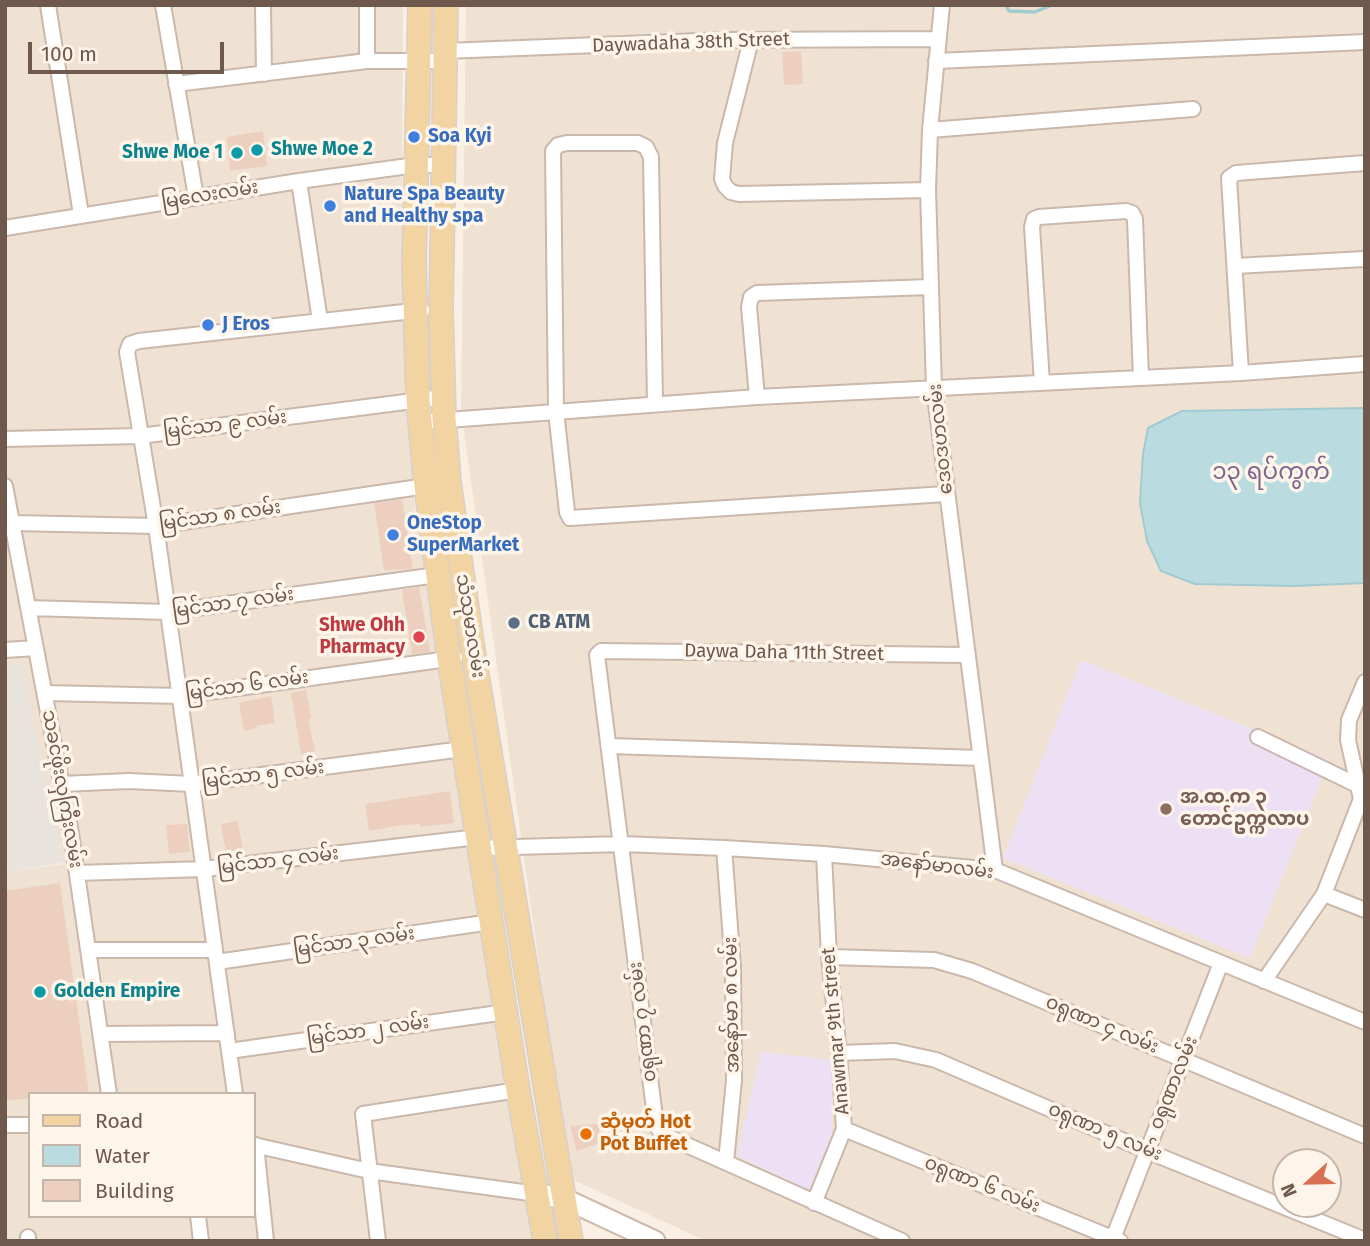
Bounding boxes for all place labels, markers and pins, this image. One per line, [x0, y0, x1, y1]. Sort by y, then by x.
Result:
place label: Soa Kyi [428, 126, 492, 148]
marker: Soa Kyi [406, 129, 422, 145]
place label: Shwe Moe 2 [271, 139, 373, 161]
place label: Shwe Moe 1 [122, 142, 223, 164]
marker: Shwe Moe 2 [249, 142, 265, 158]
marker: Shwe Moe 1 [229, 145, 245, 161]
place label: Nature Spa Beauty and Healthy spa [344, 184, 505, 228]
marker: Nature Spa Beauty and Healthy spa [322, 198, 338, 214]
place label: J Eros [222, 314, 270, 336]
marker: J Eros [200, 317, 216, 333]
place label: OneStop SuperMarket [407, 513, 519, 557]
marker: OneStop SuperMarket [385, 527, 401, 543]
place label: CB ATM [528, 612, 590, 634]
place label: Shwe Ohh Pharmacy [319, 615, 405, 659]
marker: CB ATM [506, 615, 522, 631]
marker: Shwe Ohh Pharmacy [411, 629, 427, 645]
place label: အ.ထ.က ၃ တောင်ဥက္ကလာပ [1180, 787, 1309, 831]
marker: အ.ထ.က ၃ တောင်ဥက္ကလာပ [1158, 801, 1174, 817]
place label: Golden Empire [54, 981, 180, 1003]
marker: Golden Empire [32, 984, 48, 1000]
place label: ဆုံမှတ် Hot Pot Buffet [600, 1112, 691, 1156]
marker: ဆုံမှတ် Hot Pot Buffet [578, 1126, 594, 1142]

